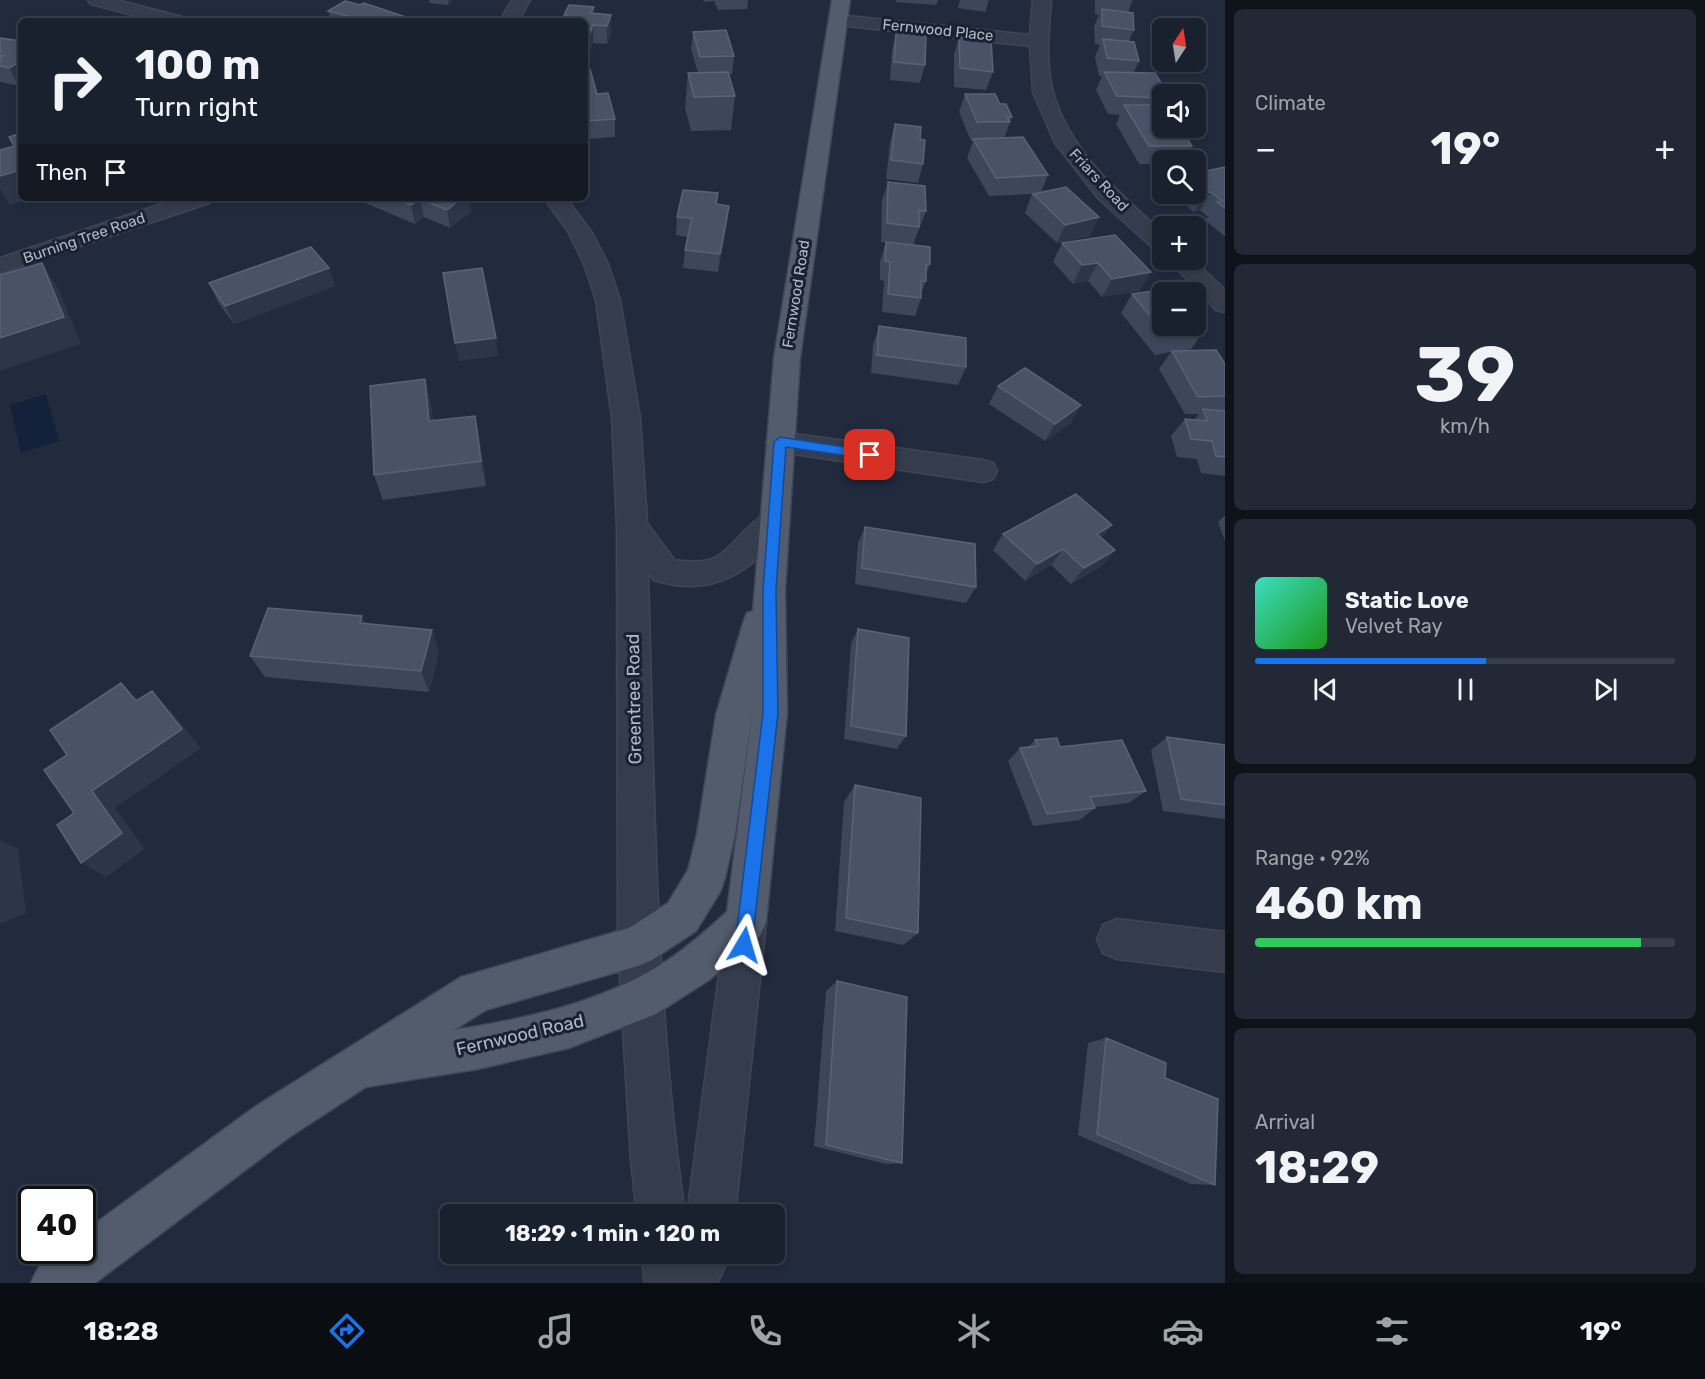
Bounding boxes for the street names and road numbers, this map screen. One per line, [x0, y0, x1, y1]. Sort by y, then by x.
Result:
street label: Fernwood Place [882, 15, 994, 45]
street label: Friars Road [1066, 145, 1132, 215]
street label: Burning Tree Road [21, 209, 147, 267]
street label: Fernwood Road [779, 239, 813, 349]
street label: Greentree Road [622, 633, 646, 765]
street label: Fernwood Road [454, 1010, 586, 1060]

